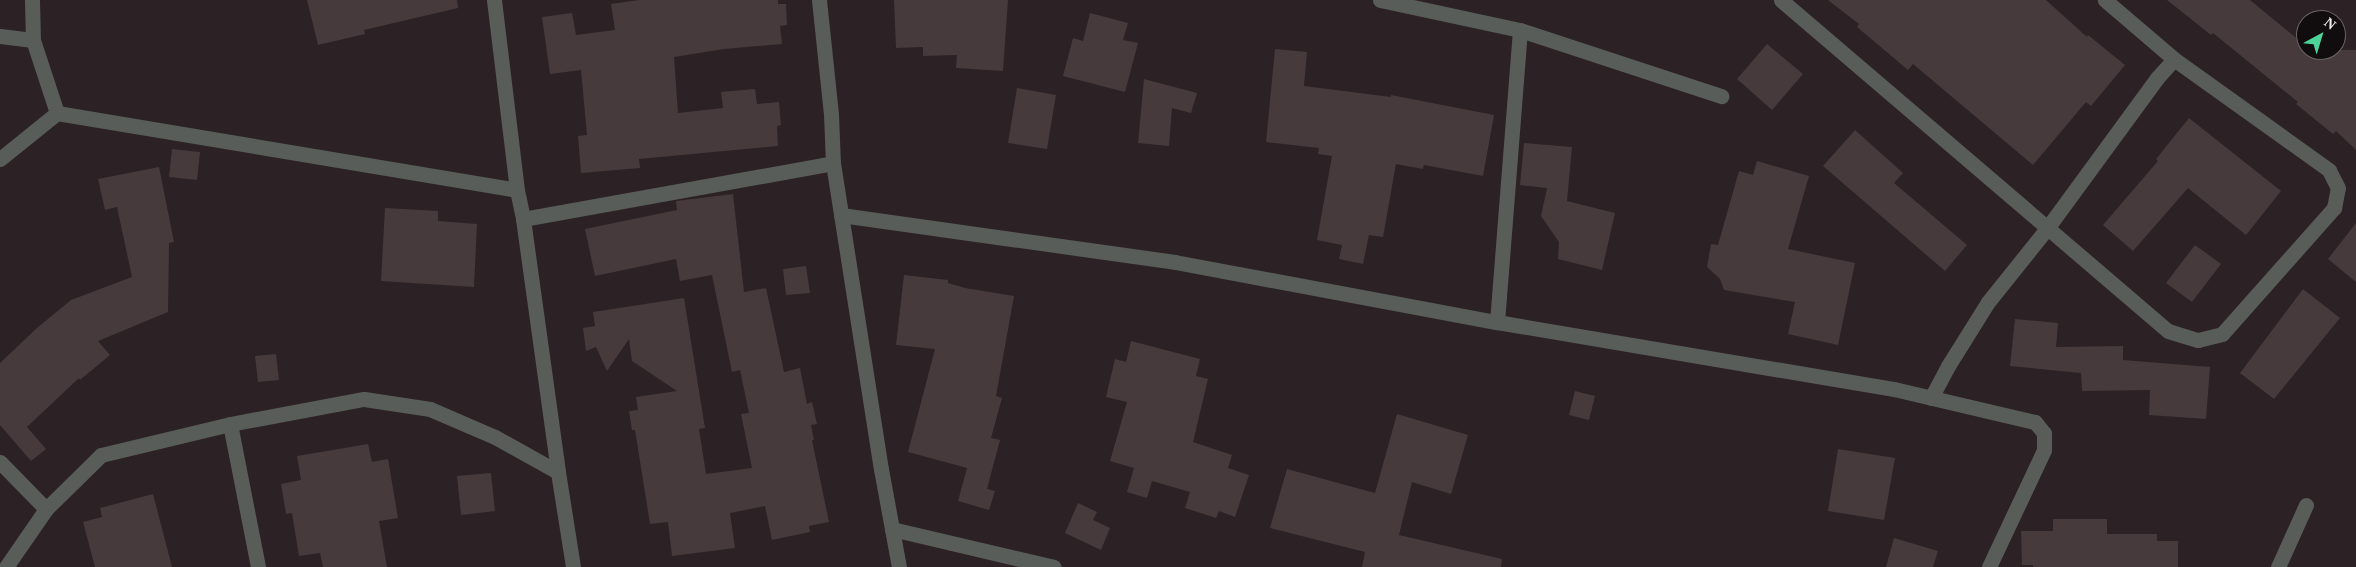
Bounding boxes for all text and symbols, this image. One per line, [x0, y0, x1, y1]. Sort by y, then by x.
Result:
north arrow [2296, 10, 2346, 60]
text: N [2321, 15, 2339, 33]

